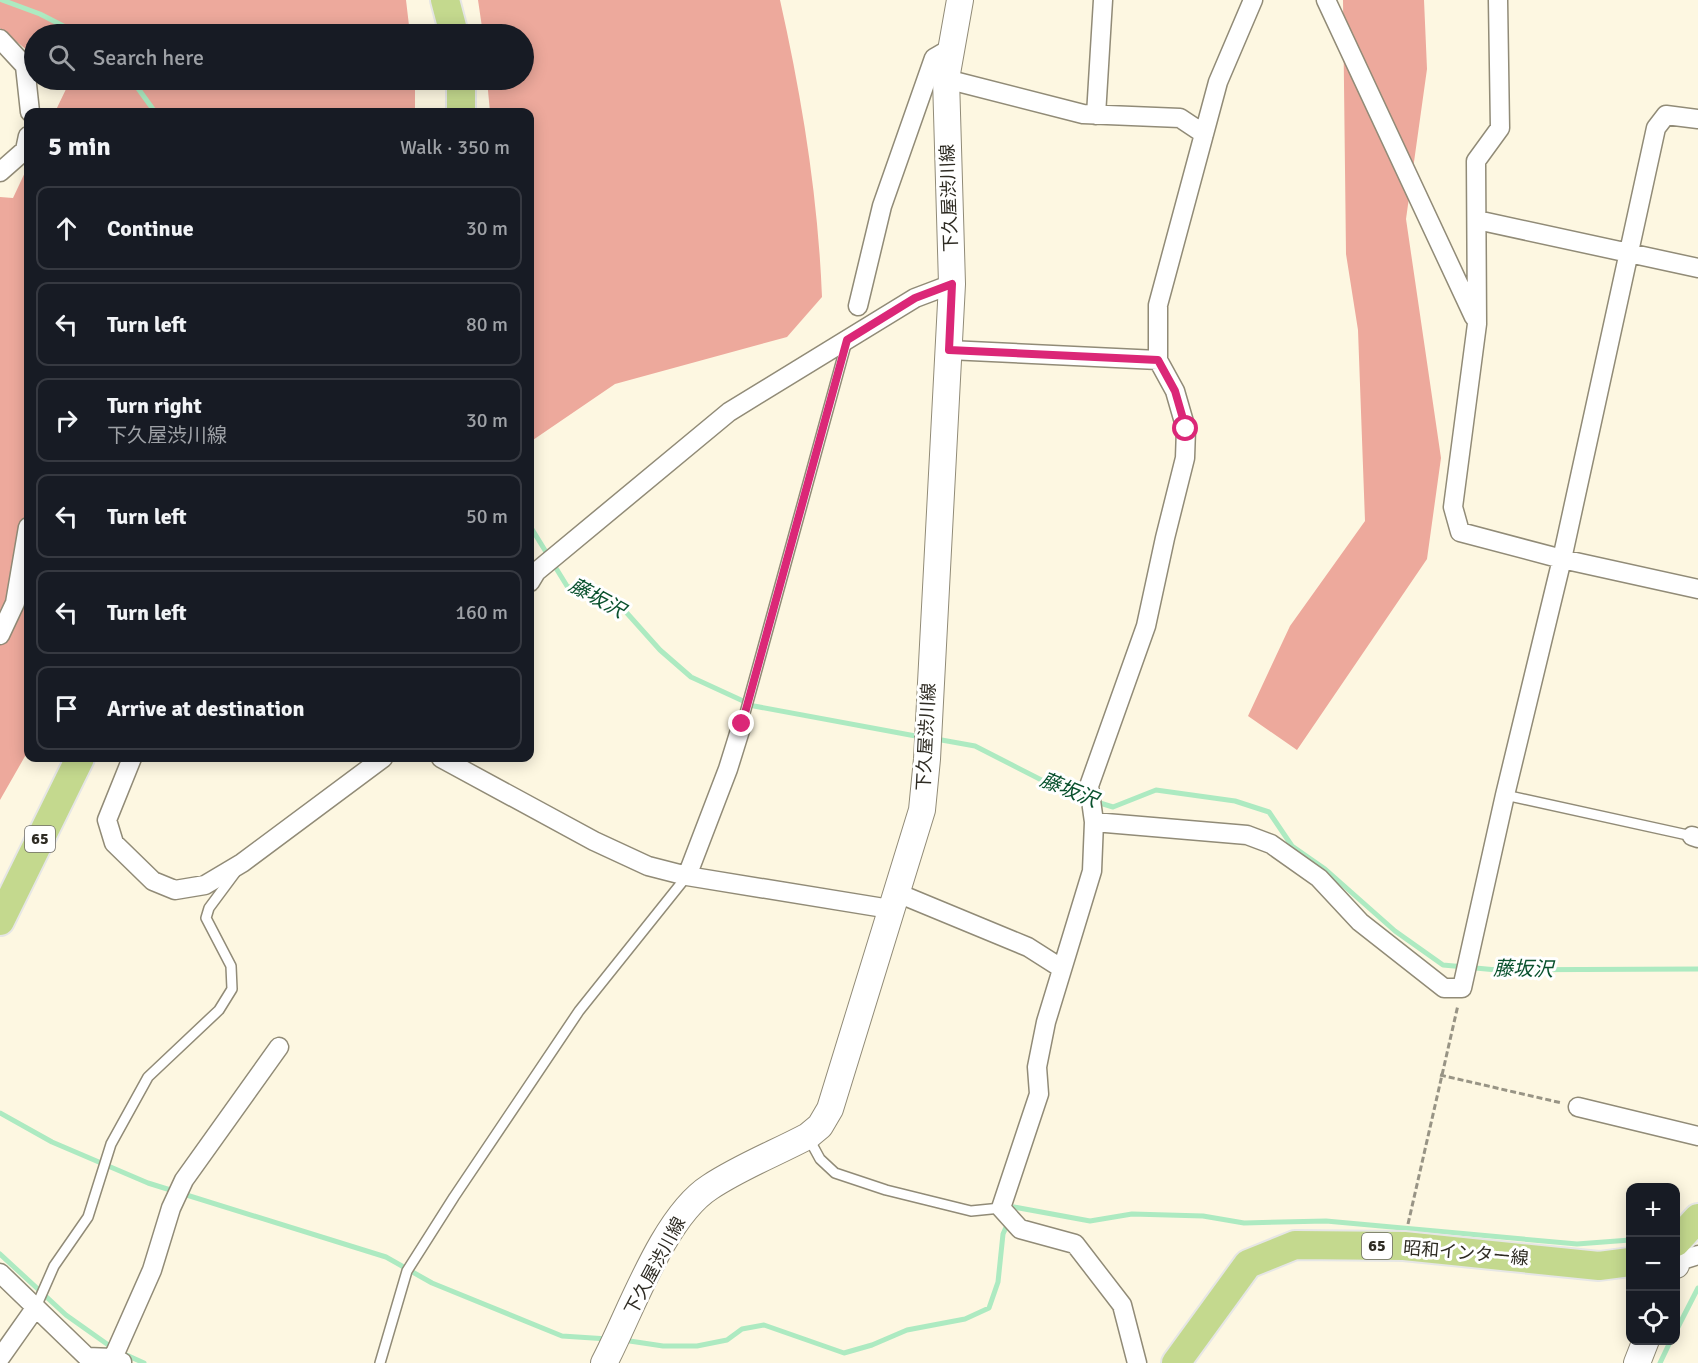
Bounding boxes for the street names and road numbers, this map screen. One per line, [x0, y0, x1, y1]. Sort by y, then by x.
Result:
street label: 下久屋渋川線 [936, 144, 962, 252]
street label: 下久屋渋川線 [912, 682, 940, 792]
road number: 65 [25, 826, 55, 852]
street label: 下久屋渋川線 [620, 1213, 690, 1319]
road number: 65 [1362, 1233, 1392, 1259]
street label: 昭和インター線 [1402, 1237, 1530, 1269]

